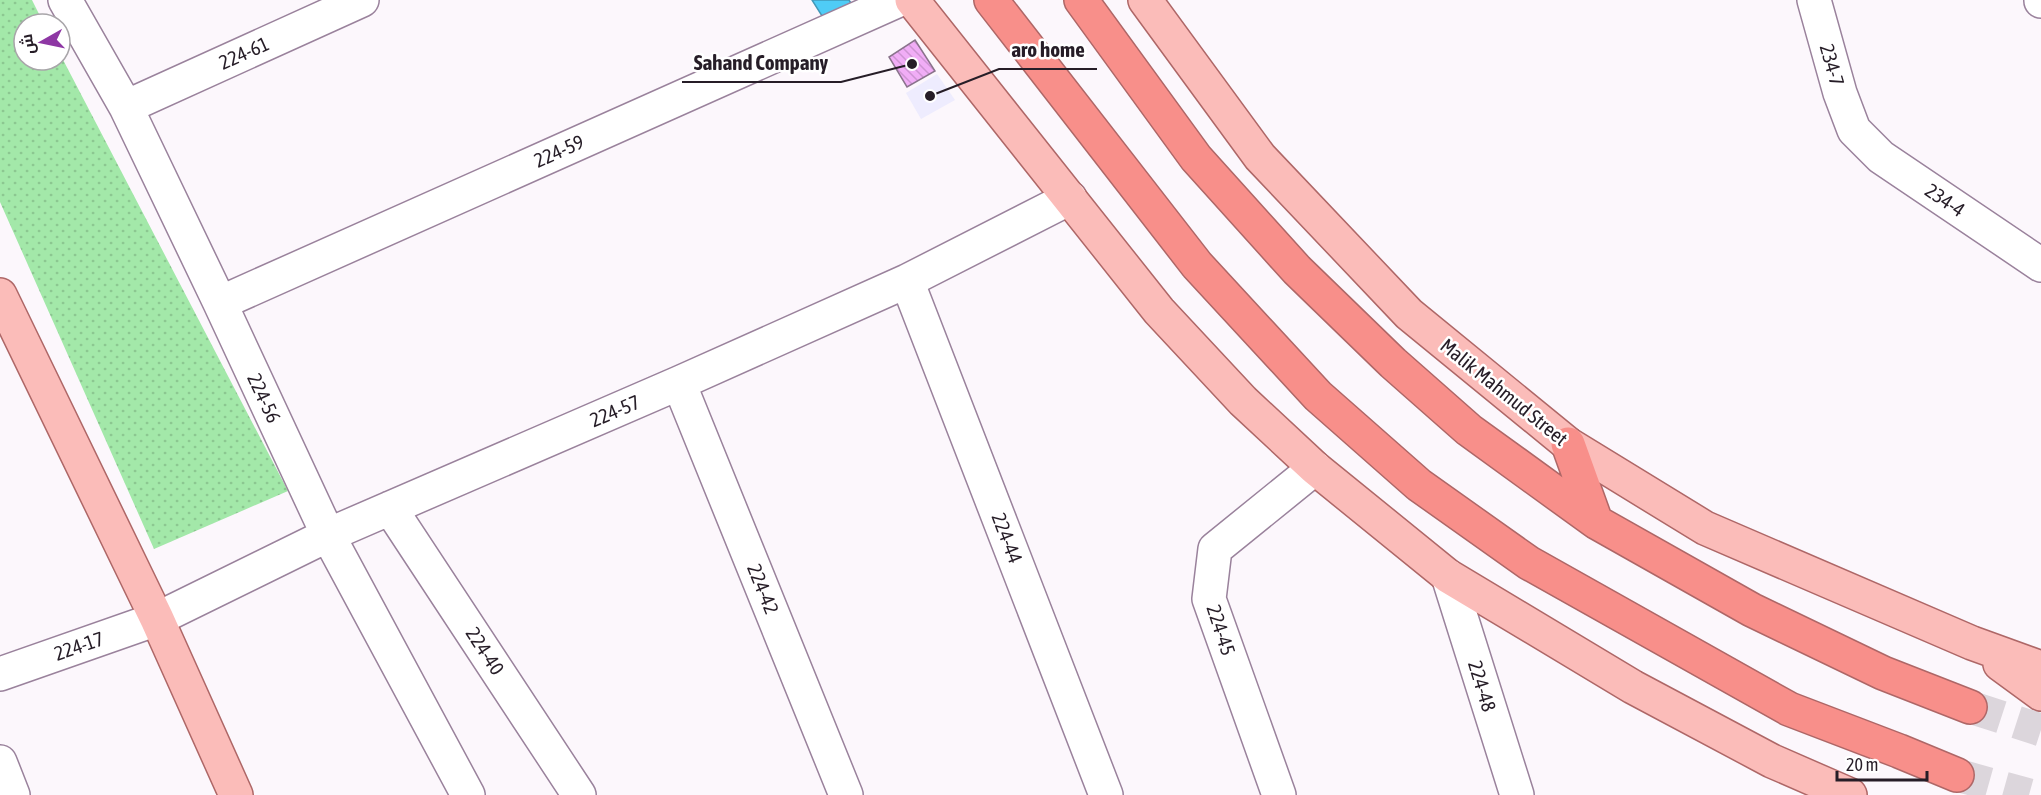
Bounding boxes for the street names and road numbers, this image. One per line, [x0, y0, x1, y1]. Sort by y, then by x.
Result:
street label: 224-61 [215, 31, 272, 74]
street label: 234-7 [1816, 41, 1849, 89]
street label: 224-59 [530, 129, 587, 172]
street label: 234-4 [1921, 178, 1969, 221]
street label: Malik Mahmud Street [1436, 333, 1573, 450]
street label: 224-56 [243, 369, 286, 426]
street label: 224-57 [586, 390, 643, 431]
street label: 224-44 [987, 509, 1028, 566]
street label: 224-42 [743, 560, 784, 617]
street label: 224-45 [1203, 602, 1240, 658]
street label: 224-40 [462, 623, 509, 679]
street label: 224-17 [51, 626, 107, 665]
street label: 224-48 [1464, 658, 1501, 714]

